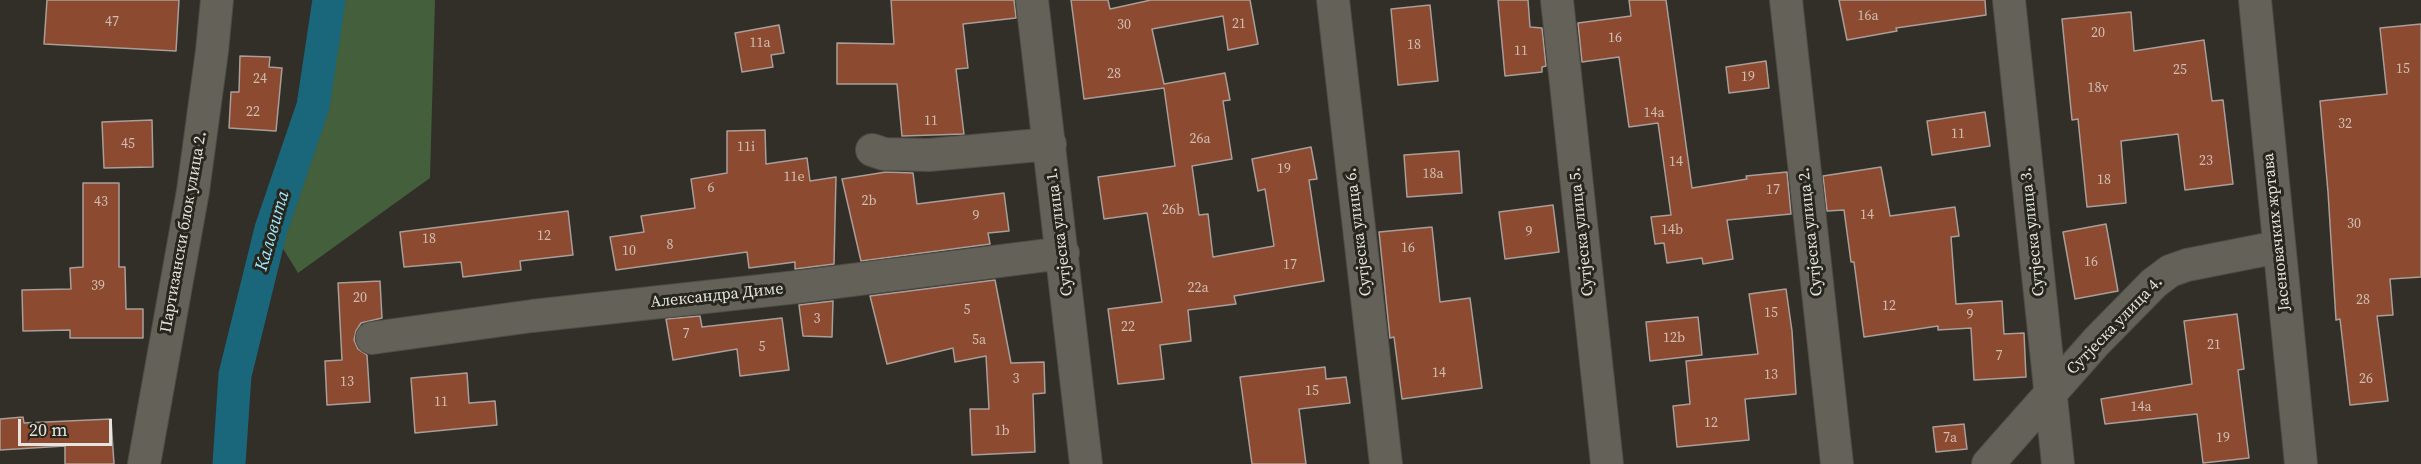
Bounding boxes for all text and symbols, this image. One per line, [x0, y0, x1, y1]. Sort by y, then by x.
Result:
house number: 16a [1857, 8, 1879, 24]
house number: 47 [105, 14, 119, 30]
house number: 21 [1232, 16, 1246, 32]
house number: 30 [1117, 17, 1131, 33]
house number: 20 [2091, 25, 2105, 41]
house number: 16 [1608, 30, 1622, 46]
house number: 11a [749, 35, 771, 51]
house number: 18 [1407, 37, 1421, 53]
house number: 11 [1514, 43, 1528, 59]
house number: 15 [2396, 61, 2410, 77]
house number: 25 [2173, 62, 2187, 78]
house number: 28 [1107, 66, 1121, 82]
house number: 19 [1741, 69, 1755, 85]
house number: 24 [253, 71, 267, 87]
house number: 18v [2087, 80, 2109, 96]
house number: 22 [246, 104, 260, 120]
house number: 14a [1643, 105, 1665, 121]
house number: 11 [924, 113, 938, 129]
house number: 32 [2338, 116, 2352, 132]
house number: 11 [1951, 126, 1965, 142]
street label: Партизански блок улица 2. [157, 130, 211, 334]
house number: 26a [1189, 131, 1211, 147]
house number: 45 [121, 136, 135, 152]
house number: 11i [737, 139, 755, 155]
street label: Јасеновачких жртава [2259, 152, 2295, 312]
house number: 23 [2199, 153, 2213, 169]
house number: 14 [1669, 154, 1683, 170]
house number: 19 [1277, 161, 1291, 177]
house number: 18a [1422, 166, 1444, 182]
street label: Сутјеска улица 1. [1043, 167, 1077, 297]
street label: Сутјеска улица 6. [1342, 167, 1376, 297]
street label: Сутјеска улица 5. [1566, 167, 1598, 297]
street label: Сутјеска улица 2. [1795, 167, 1827, 297]
street label: Сутјеска улица 3. [2017, 167, 2049, 297]
house number: 11e [783, 169, 805, 185]
house number: 18 [2097, 172, 2111, 188]
house number: 6 [708, 180, 714, 196]
house number: 17 [1766, 182, 1780, 198]
water label: Каловита [251, 188, 295, 274]
house number: 2b [861, 193, 877, 209]
house number: 43 [94, 194, 108, 210]
house number: 26b [1162, 202, 1184, 218]
house number: 14 [1860, 207, 1874, 223]
house number: 9 [973, 208, 979, 224]
house number: 30 [2347, 216, 2361, 232]
house number: 14b [1661, 222, 1683, 238]
house number: 9 [1526, 224, 1532, 240]
house number: 12 [537, 228, 551, 244]
house number: 18 [422, 231, 436, 247]
house number: 8 [667, 237, 673, 253]
house number: 16 [1401, 240, 1415, 256]
house number: 10 [622, 243, 636, 259]
house number: 16 [2084, 254, 2098, 270]
house number: 17 [1283, 257, 1297, 273]
street label: Сутјеска улица 4. [2063, 273, 2167, 379]
house number: 39 [91, 278, 105, 294]
street label: Александра Диме [650, 279, 784, 313]
house number: 22a [1187, 280, 1209, 296]
house number: 20 [353, 290, 367, 306]
house number: 28 [2356, 292, 2370, 308]
house number: 12 [1882, 298, 1896, 314]
house number: 5 [964, 302, 970, 318]
house number: 15 [1764, 305, 1778, 321]
house number: 9 [1967, 307, 1973, 323]
house number: 3 [814, 311, 820, 327]
house number: 22 [1121, 319, 1135, 335]
house number: 7 [683, 326, 689, 342]
house number: 12b [1663, 330, 1685, 346]
house number: 5a [972, 332, 986, 348]
house number: 21 [2207, 337, 2221, 353]
house number: 5 [759, 339, 765, 355]
house number: 7 [1996, 348, 2002, 364]
house number: 14 [1432, 365, 1446, 381]
house number: 13 [1764, 367, 1778, 383]
house number: 3 [1013, 371, 1019, 387]
house number: 26 [2359, 371, 2373, 387]
house number: 13 [340, 374, 354, 390]
house number: 15 [1305, 383, 1319, 399]
house number: 11 [434, 394, 448, 410]
house number: 14a [2130, 399, 2152, 415]
scale bar [21, 407, 116, 445]
house number: 12 [1704, 415, 1718, 431]
text: 20 m [29, 417, 67, 442]
house number: 1b [994, 423, 1010, 439]
house number: 7a [1943, 430, 1957, 446]
house number: 19 [2216, 430, 2230, 446]

